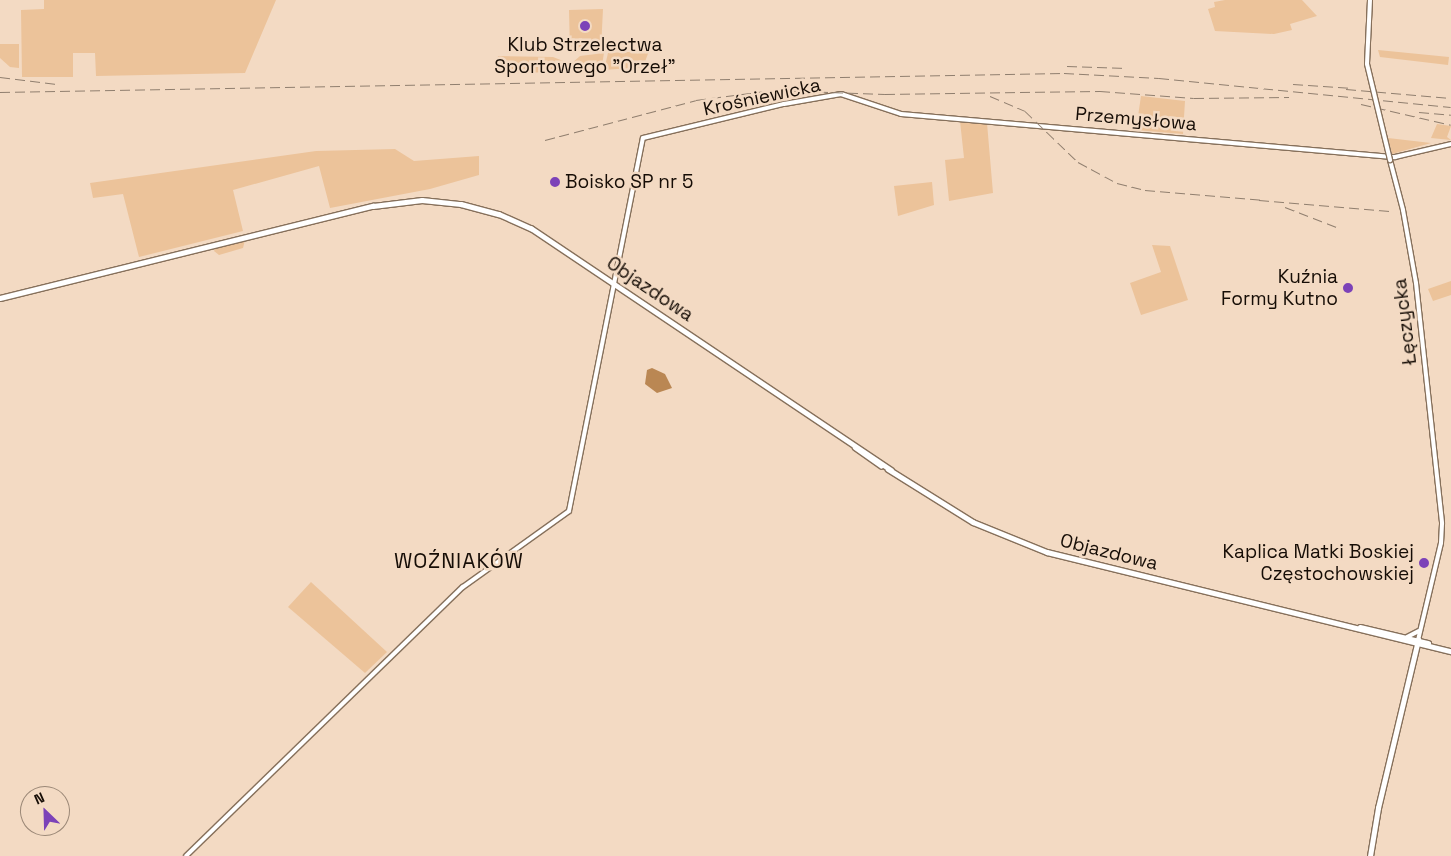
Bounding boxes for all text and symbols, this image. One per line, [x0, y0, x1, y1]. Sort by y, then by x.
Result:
marker: Klub Strzelectwa Sportowego "Orzeł" [579, 20, 591, 32]
place label: Klub Strzelectwa Sportowego "Orzeł" [494, 34, 676, 78]
street label: Krośniewicka [701, 73, 823, 121]
street label: Przemysłowa [1074, 102, 1198, 136]
place label: Boisko SP nr 5 [565, 171, 693, 193]
marker: Boisko SP nr 5 [549, 176, 561, 188]
street label: Objazdowa [602, 252, 698, 326]
place label: Kuźnia Formy Kutno [1221, 266, 1338, 310]
street label: Łęczycka [1388, 277, 1422, 367]
marker: Kuźnia Formy Kutno [1342, 282, 1354, 294]
street label: Objazdowa [1058, 529, 1160, 575]
place label: Kaplica Matki Boskiej Częstochowskiej [1222, 541, 1414, 585]
district label: WOŹNIAKÓW [393, 548, 525, 574]
marker: Kaplica Matki Boskiej Częstochowskiej [1418, 557, 1430, 569]
north arrow [20, 786, 70, 836]
text: N [31, 788, 47, 808]

